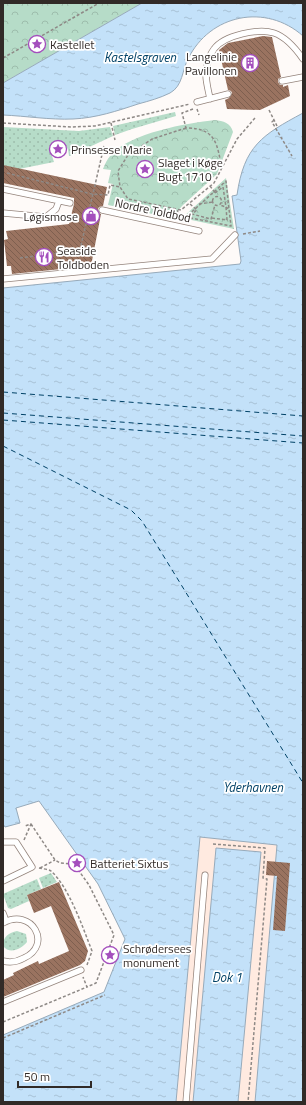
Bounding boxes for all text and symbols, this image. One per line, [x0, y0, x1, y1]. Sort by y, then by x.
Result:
place icon: Kastellet [27, 34, 47, 54]
place label: Kastellet [50, 35, 95, 54]
water label: Kastelsgraven [104, 47, 176, 67]
place label: Langelinie Pavillonen [185, 47, 237, 80]
building icon: Langelinie Pavillonen [240, 53, 260, 73]
place icon: Prinsesse Marie [48, 139, 68, 159]
place label: Prinsesse Marie [71, 140, 152, 159]
place label: Slaget i Køge Bugt 1710 [158, 153, 223, 186]
place icon: Slaget i Køge Bugt 1710 [135, 159, 155, 179]
street label: Nordre Toldbod [113, 193, 193, 227]
shop icon: Løgismose [81, 206, 101, 226]
place label: Løgismose [24, 207, 78, 226]
place label: Seaside Toldboden [57, 241, 109, 274]
restaurant icon: Seaside Toldboden [34, 247, 54, 267]
water label: Yderhavnen [223, 777, 284, 797]
place icon: Batteriet Sixtus [67, 853, 87, 873]
place label: Batteriet Sixtus [90, 854, 169, 873]
place label: Schrødersees monument [123, 939, 192, 972]
place icon: Schrødersees monument [100, 945, 120, 965]
water label: Dok 1 [212, 967, 242, 987]
scale bar [18, 1063, 91, 1089]
text: 50 m [24, 1067, 50, 1086]

